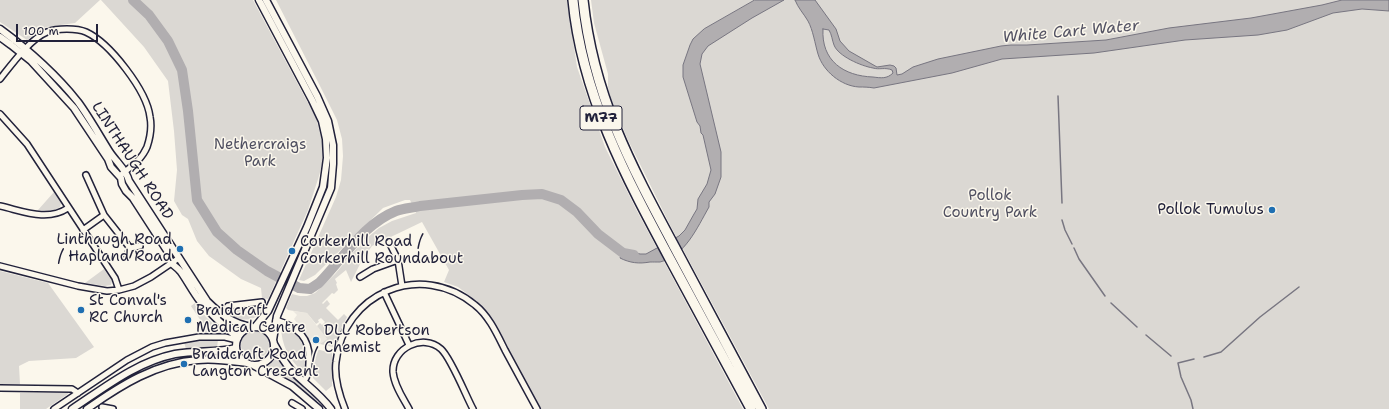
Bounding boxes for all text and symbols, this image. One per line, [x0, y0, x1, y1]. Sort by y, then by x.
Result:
scale bar [18, 16, 100, 42]
water label: White Cart Water [1002, 16, 1140, 48]
text: 100 m [23, 23, 59, 39]
street label: LINTHAUGH ROAD [87, 99, 177, 223]
road number: M77 [580, 106, 622, 130]
park label: Nethercraigs Park [214, 136, 306, 171]
park label: Pollok Country Park [943, 187, 1037, 222]
place label: Pollok Tumulus [1157, 201, 1264, 219]
marker: Pollok Tumulus [1267, 205, 1277, 215]
place label: Linthaugh Road / Hapland Road [57, 231, 172, 266]
place label: Corkerhill Road / Corkerhill Roundabout [300, 233, 463, 268]
marker: Linthaugh Road / Hapland Road [175, 244, 185, 254]
marker: Corkerhill Road / Corkerhill Roundabout [287, 246, 297, 256]
place label: St Conval's RC Church [89, 292, 167, 327]
place label: Braidcraft Medical Centre [196, 302, 306, 337]
marker: St Conval's RC Church [76, 305, 86, 315]
marker: Braidcraft Medical Centre [183, 315, 193, 325]
place label: DLL Robertson Chemist [324, 322, 430, 357]
marker: DLL Robertson Chemist [311, 335, 321, 345]
place label: Braidcraft Road / Langton Crescent [192, 346, 319, 381]
marker: Braidcraft Road / Langton Crescent [179, 359, 189, 369]

